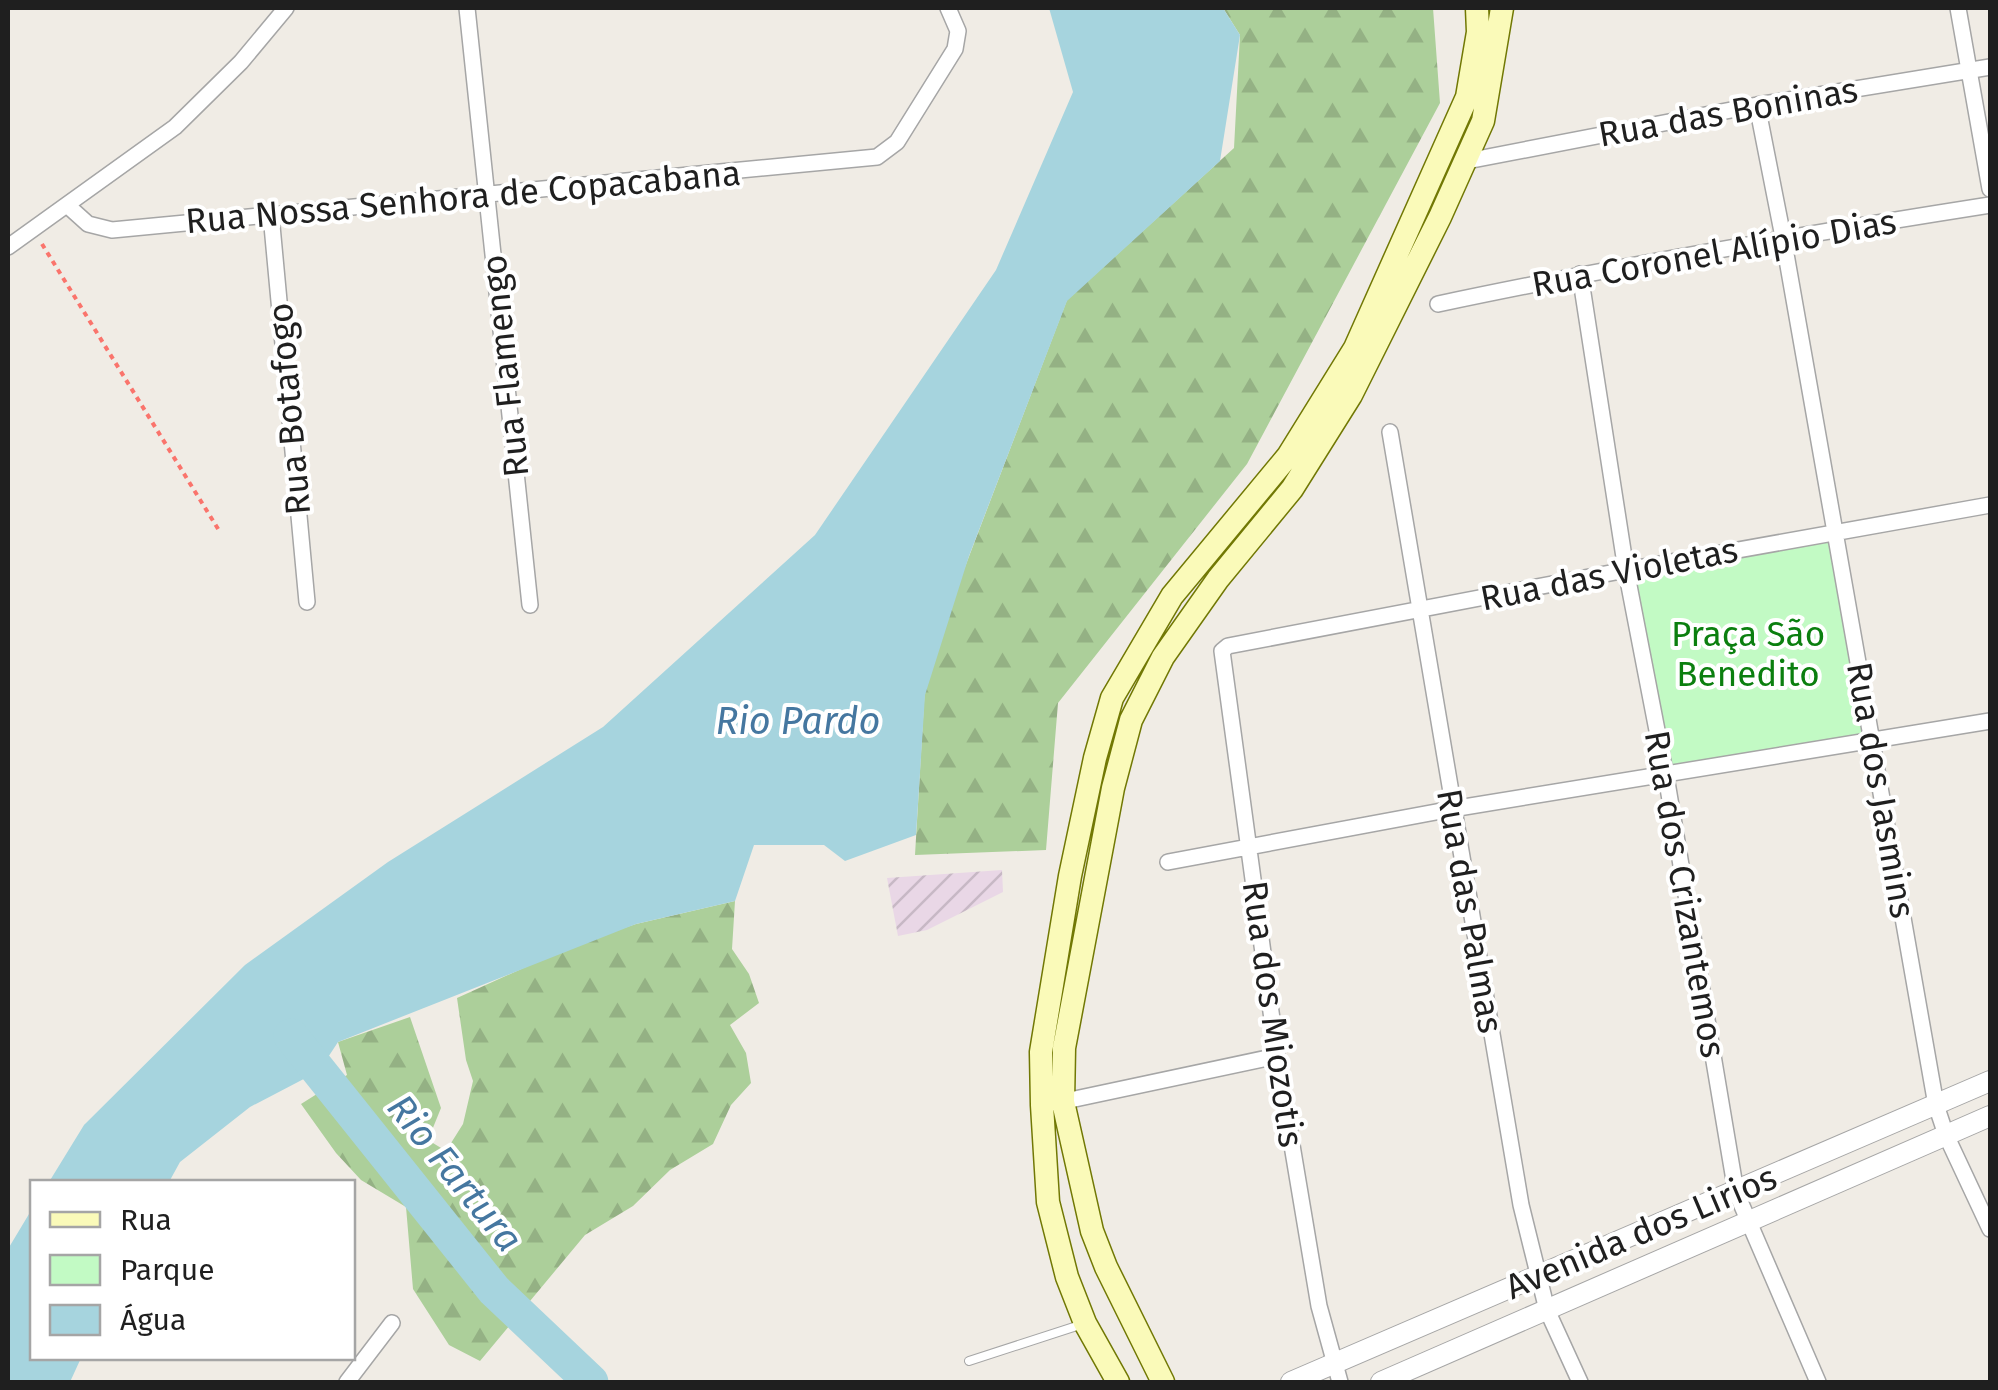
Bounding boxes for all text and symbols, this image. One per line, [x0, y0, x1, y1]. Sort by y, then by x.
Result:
street label: Rua das Boninas [1595, 69, 1861, 155]
street label: Rua Nossa Senhora de Copacabana [184, 152, 742, 242]
street label: Rua Coronel Alípio Dias [1529, 200, 1899, 306]
street label: Rua Flamengo [472, 253, 538, 479]
street label: Rua Botafogo [259, 301, 319, 517]
street label: Rua das Violetas [1477, 528, 1741, 620]
park label: Praça São Benedito [1671, 613, 1825, 695]
street label: Rua dos Jasmins [1838, 659, 1924, 921]
water label: Rio Pardo [715, 698, 881, 744]
street label: Rua dos Crizantemos [1636, 727, 1734, 1061]
street label: Rua das Palmas [1428, 785, 1512, 1037]
street label: Rua dos Miozotis [1234, 878, 1312, 1150]
water label: Rio Fartura [378, 1085, 532, 1261]
street label: Avenida dos Lirios [1499, 1156, 1783, 1308]
legend [30, 1180, 355, 1360]
text: Rua [120, 1202, 172, 1238]
text: Parque [120, 1252, 215, 1288]
text: Água [120, 1302, 186, 1338]

